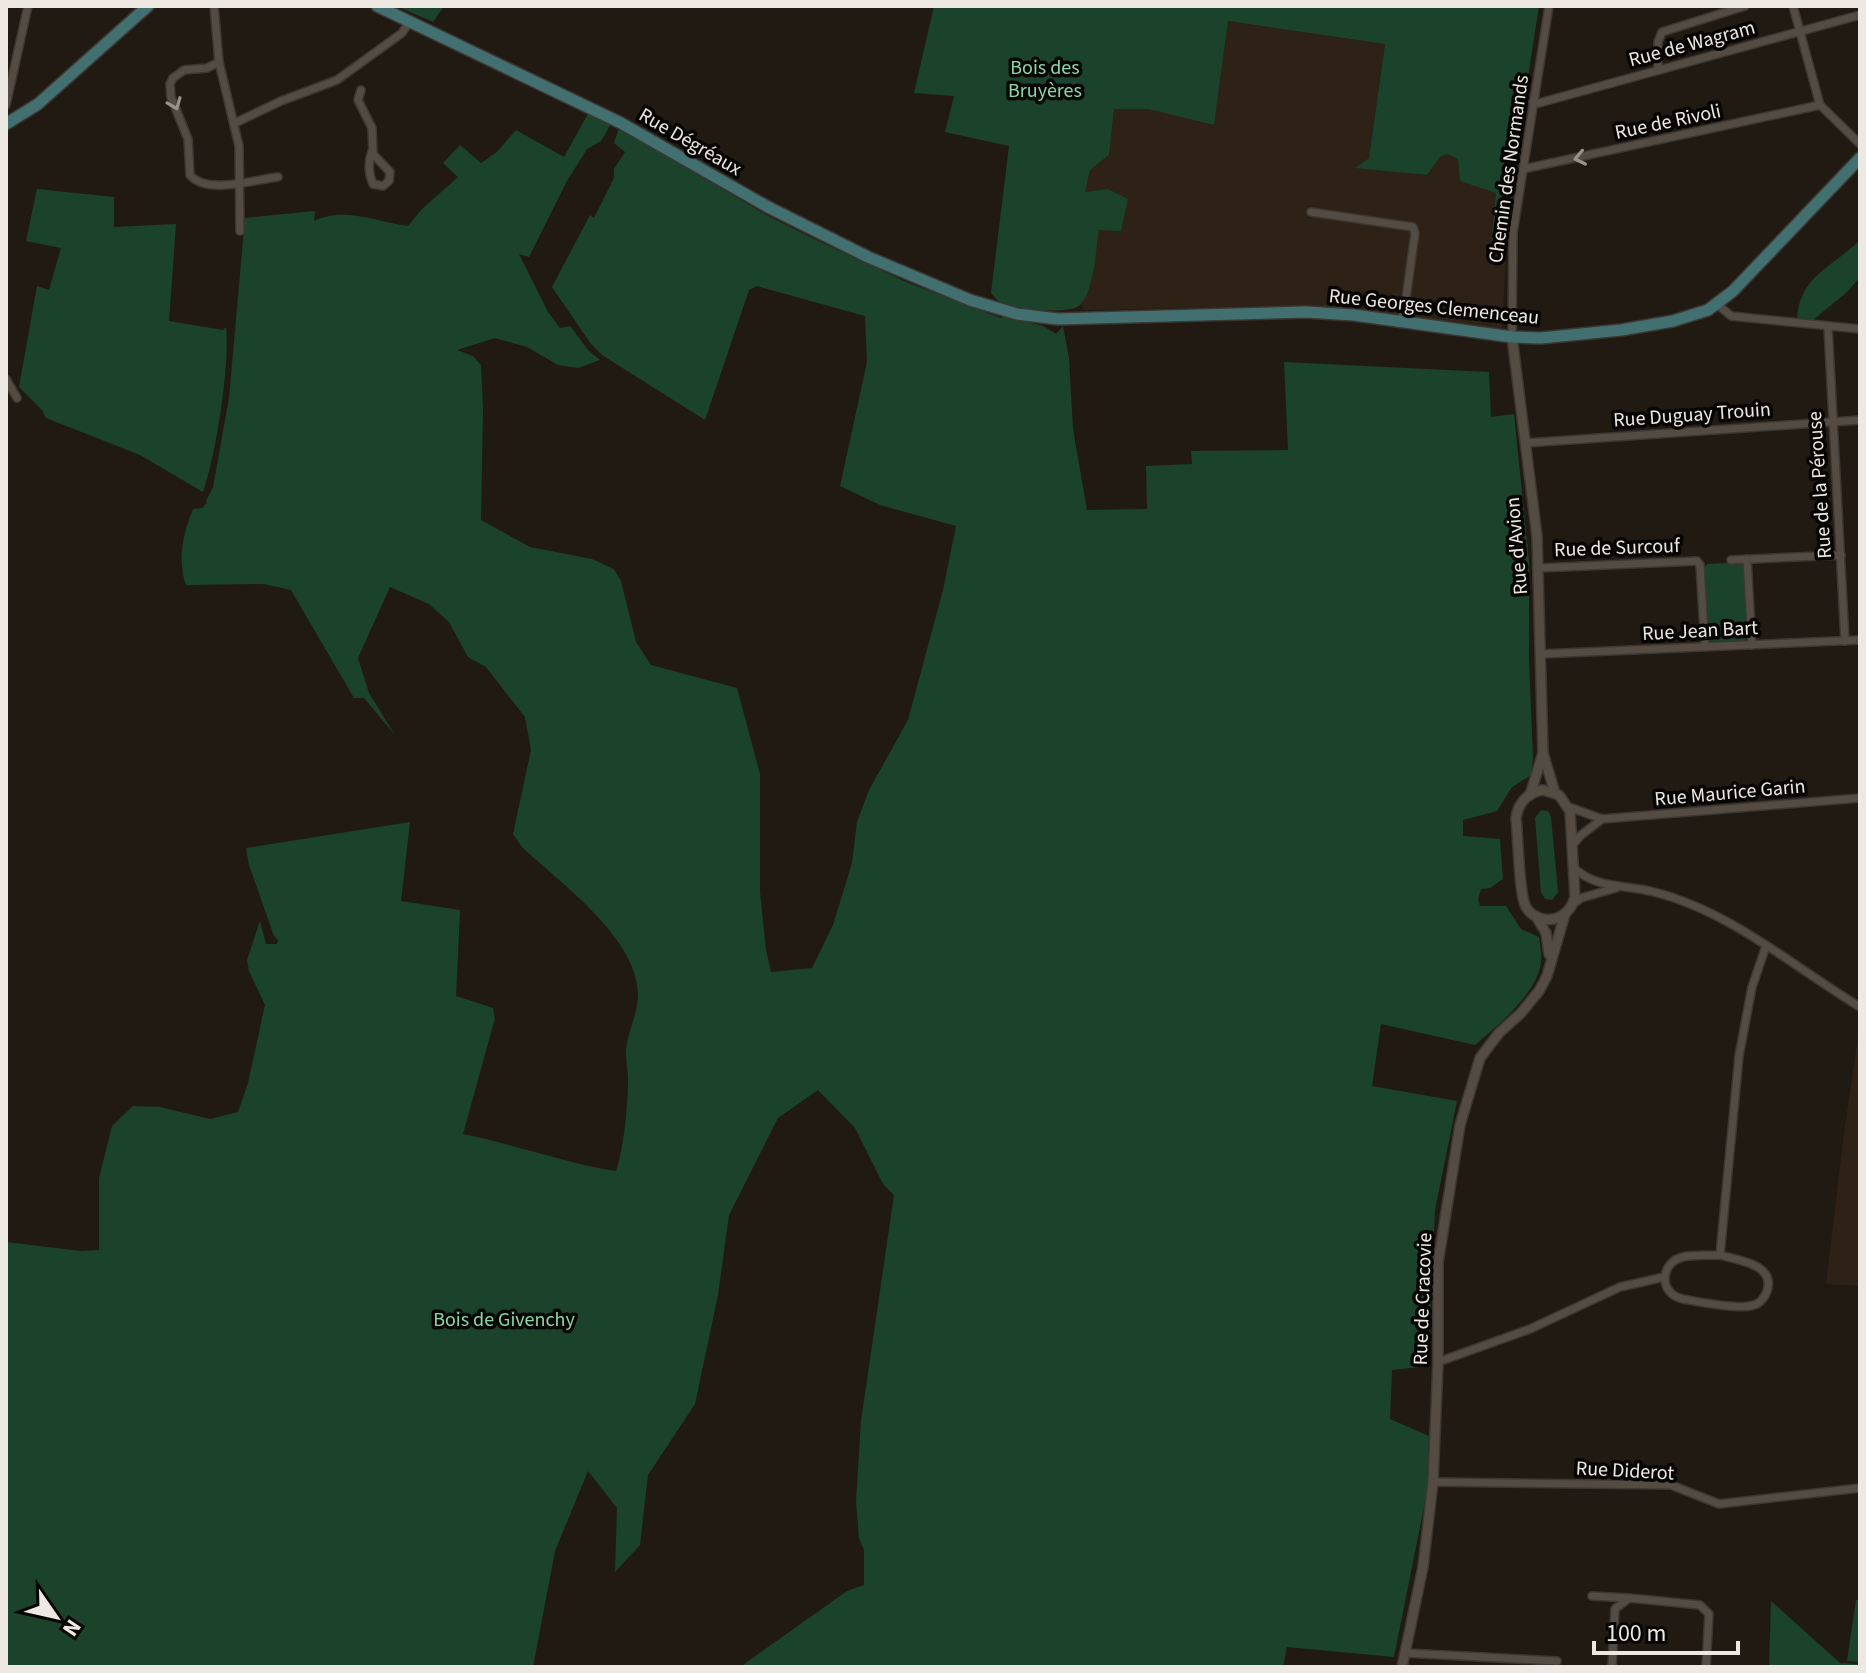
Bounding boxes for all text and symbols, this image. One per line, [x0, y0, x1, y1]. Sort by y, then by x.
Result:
street label: Rue de Wagram [1626, 14, 1758, 74]
park label: Bois des Bruyères [1008, 54, 1082, 105]
street label: Chemin des Normands [1482, 73, 1536, 265]
one-way arrow [165, 96, 182, 110]
street label: Rue de Rivoli [1612, 97, 1724, 147]
street label: Rue Dégréaux [633, 101, 747, 183]
one-way arrow [1573, 149, 1587, 166]
street label: Rue Georges Clemenceau [1327, 282, 1541, 332]
street label: Rue Duguay Trouin [1612, 396, 1772, 434]
street label: Rue de la Pérouse [1801, 410, 1839, 560]
street label: Rue d'Avion [1499, 496, 1535, 596]
street label: Rue de Surcouf [1554, 532, 1681, 564]
street label: Rue Jean Bart [1641, 614, 1759, 648]
street label: Rue Maurice Garin [1653, 772, 1807, 814]
street label: Rue de Cracovie [1407, 1232, 1439, 1366]
park label: Bois de Givenchy [433, 1306, 575, 1334]
street label: Rue Diderot [1575, 1454, 1675, 1488]
north arrow [16, 1577, 96, 1657]
scale bar [1594, 1605, 1738, 1655]
text: N [54, 1613, 89, 1643]
text: 100 m [1606, 1616, 1666, 1651]

